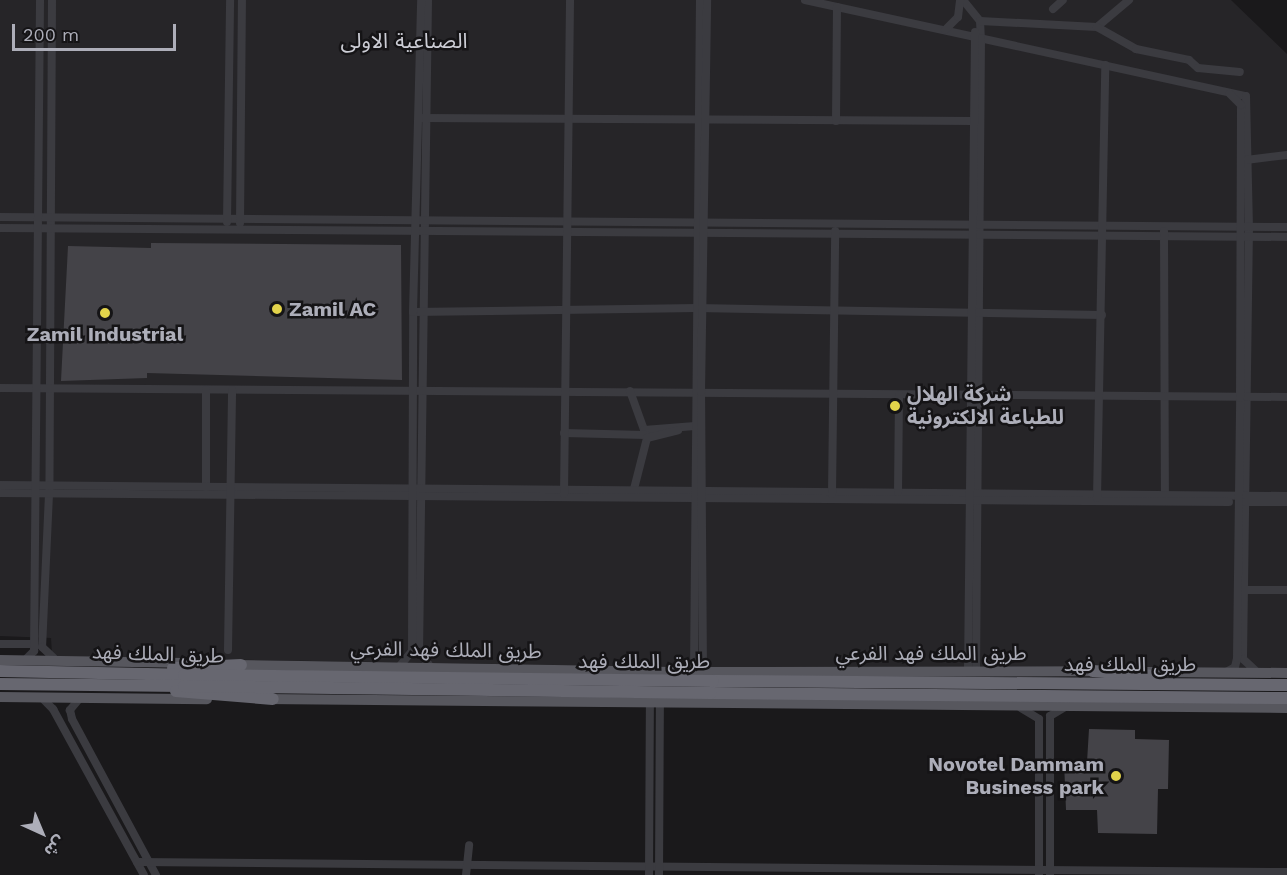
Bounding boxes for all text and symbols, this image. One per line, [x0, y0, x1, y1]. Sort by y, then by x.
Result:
scale bar [15, 12, 178, 50]
text: 200 m [23, 24, 79, 45]
district label: الصناعية الاولى [341, 28, 467, 54]
place label: Zamil AC [289, 297, 377, 321]
marker: Zamil AC [270, 302, 284, 316]
marker: Zamil Industrial [98, 306, 112, 320]
place label: Zamil Industrial [27, 322, 183, 346]
place label: شركة الهلال للطباعة الالكترونية [907, 382, 1064, 429]
marker: شركة الهلال للطباعة الالكترونية [888, 399, 902, 413]
street label: طريق الملك فهد الفرعي [350, 636, 542, 664]
street label: طريق الملك فهد [91, 640, 225, 668]
street label: طريق الملك فهد الفرعي [835, 641, 1027, 665]
street label: طريق الملك فهد [578, 649, 710, 673]
street label: طريق الملك فهد [1064, 652, 1196, 676]
place label: Novotel Dammam Business park [928, 752, 1104, 799]
marker: Novotel Dammam Business park [1109, 769, 1123, 783]
north arrow [12, 803, 72, 863]
text: ش [40, 832, 69, 861]

